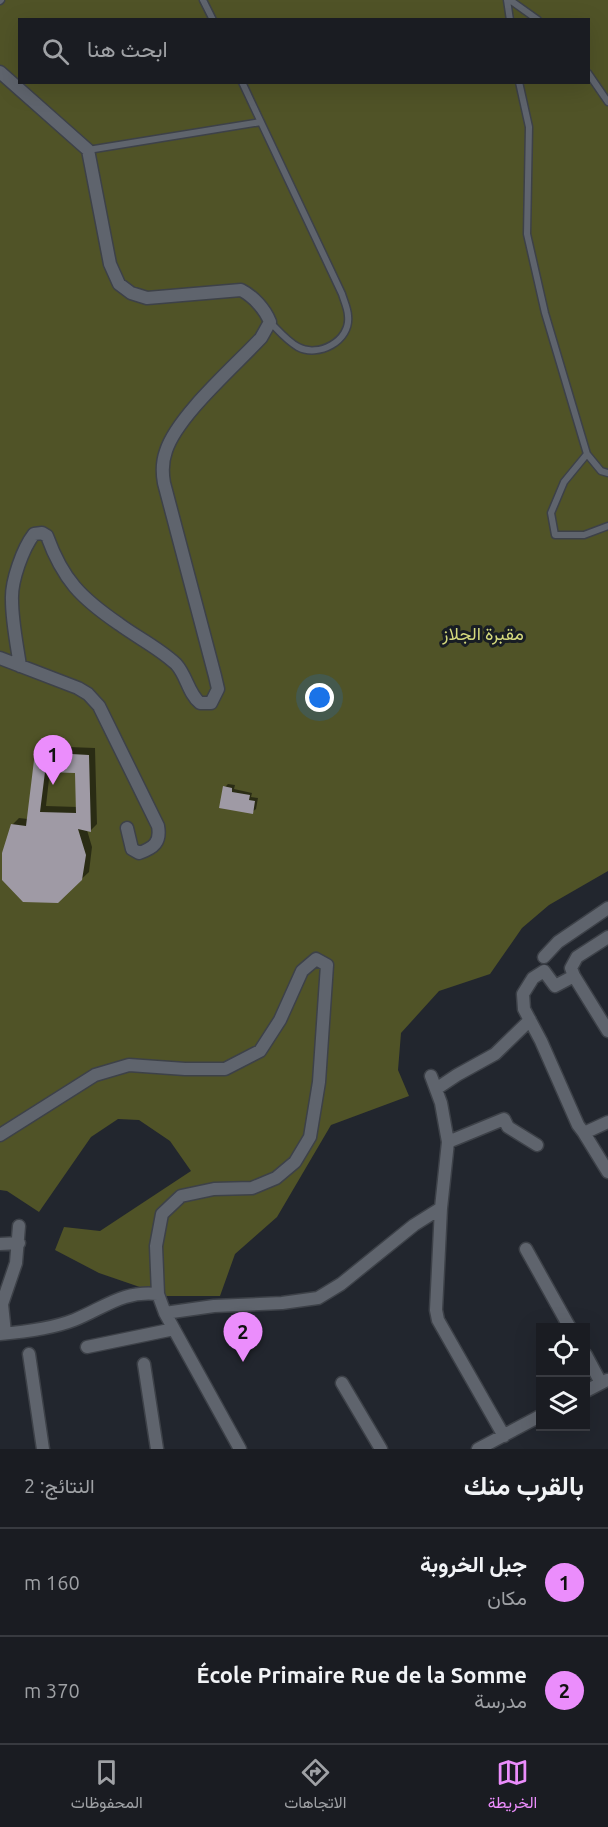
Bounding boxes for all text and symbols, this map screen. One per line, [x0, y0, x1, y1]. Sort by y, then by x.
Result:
search box [18, 18, 590, 84]
icon: search [39, 35, 72, 68]
text: ابحث هنا [87, 36, 168, 61]
park label: مقبرة الجلاز [441, 623, 524, 645]
your location [305, 683, 334, 712]
pin: 1 [34, 736, 72, 785]
pin: 2 [224, 1312, 262, 1362]
map controls [536, 1323, 590, 1431]
button: locate [536, 1323, 590, 1377]
button: layers [536, 1377, 590, 1431]
text: بالقرب منك [464, 1471, 584, 1500]
text: النتائج: 2 [24, 1474, 95, 1497]
text: جبل الخروبة [420, 1551, 527, 1576]
text: 160 m [24, 1571, 80, 1594]
text: 1 [559, 1571, 570, 1594]
text: مكان [487, 1586, 527, 1609]
text: École Primaire Rue de la Somme [197, 1662, 527, 1687]
text: 370 m [24, 1679, 80, 1702]
text: 2 [559, 1679, 570, 1702]
text: مدرسة [474, 1689, 527, 1712]
tab: المحفوظات [71, 1756, 143, 1817]
tab: الاتجاهات [284, 1756, 346, 1817]
tab: الخريطة [488, 1756, 537, 1817]

